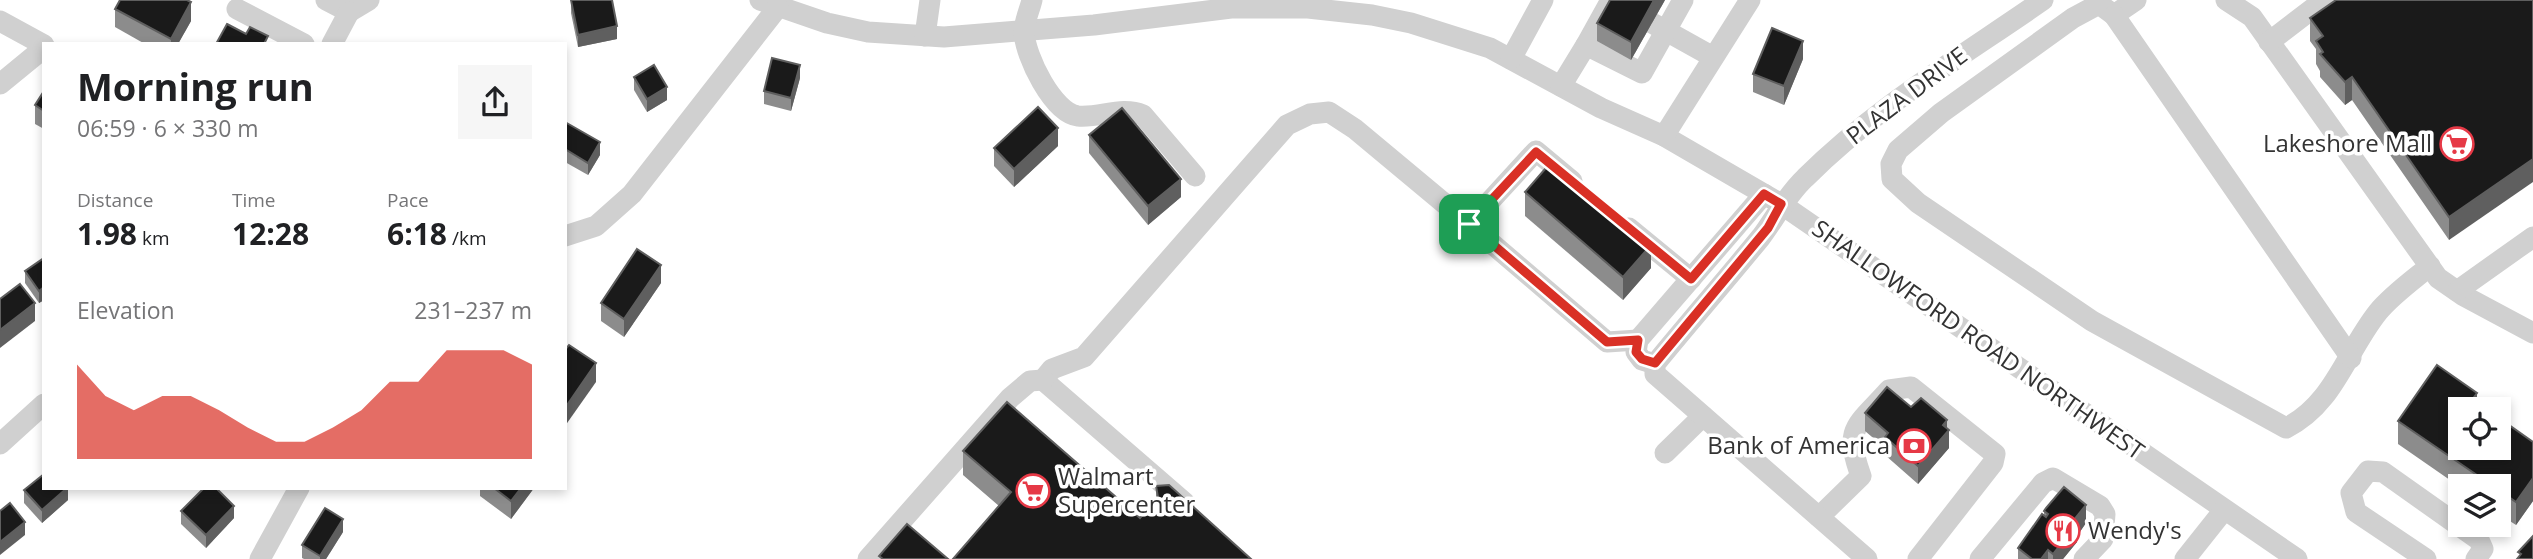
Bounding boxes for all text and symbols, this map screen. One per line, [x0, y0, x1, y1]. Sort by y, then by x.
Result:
street label: PLAZA DRIVE [1839, 38, 1973, 151]
text: Morning run [77, 60, 314, 112]
button: share [458, 65, 532, 139]
text: 06:59 · 6 × 330 m [77, 112, 259, 144]
supermarket icon: Lakeshore Mall [2438, 125, 2476, 163]
place label: Lakeshore Mall [2263, 126, 2432, 159]
text: Distance [77, 187, 153, 213]
text: Time [232, 187, 276, 213]
text: Pace [387, 187, 429, 213]
pin [1439, 194, 1499, 254]
icon: arrive [1450, 205, 1488, 243]
street label: SHALLOWFORD ROAD NORTHWEST [1806, 211, 2151, 466]
text: 1.98 [77, 213, 137, 254]
text: 12:28 [232, 213, 309, 254]
text: 6:18 [387, 213, 447, 254]
text: km [137, 225, 170, 251]
text: /km [447, 225, 487, 251]
text: Elevation [77, 294, 175, 326]
text: 231–237 m [414, 294, 532, 326]
map controls [2448, 397, 2511, 537]
button: locate [2448, 397, 2511, 460]
bank icon: Bank of America [1895, 427, 1933, 465]
place label: Bank of America [1707, 428, 1890, 461]
place label: Walmart Supercenter [1058, 459, 1196, 520]
supermarket icon: Walmart Supercenter [1014, 472, 1052, 510]
button: layers [2448, 474, 2511, 537]
restaurant icon: Wendy's [2044, 512, 2082, 550]
place label: Wendy's [2088, 513, 2182, 546]

